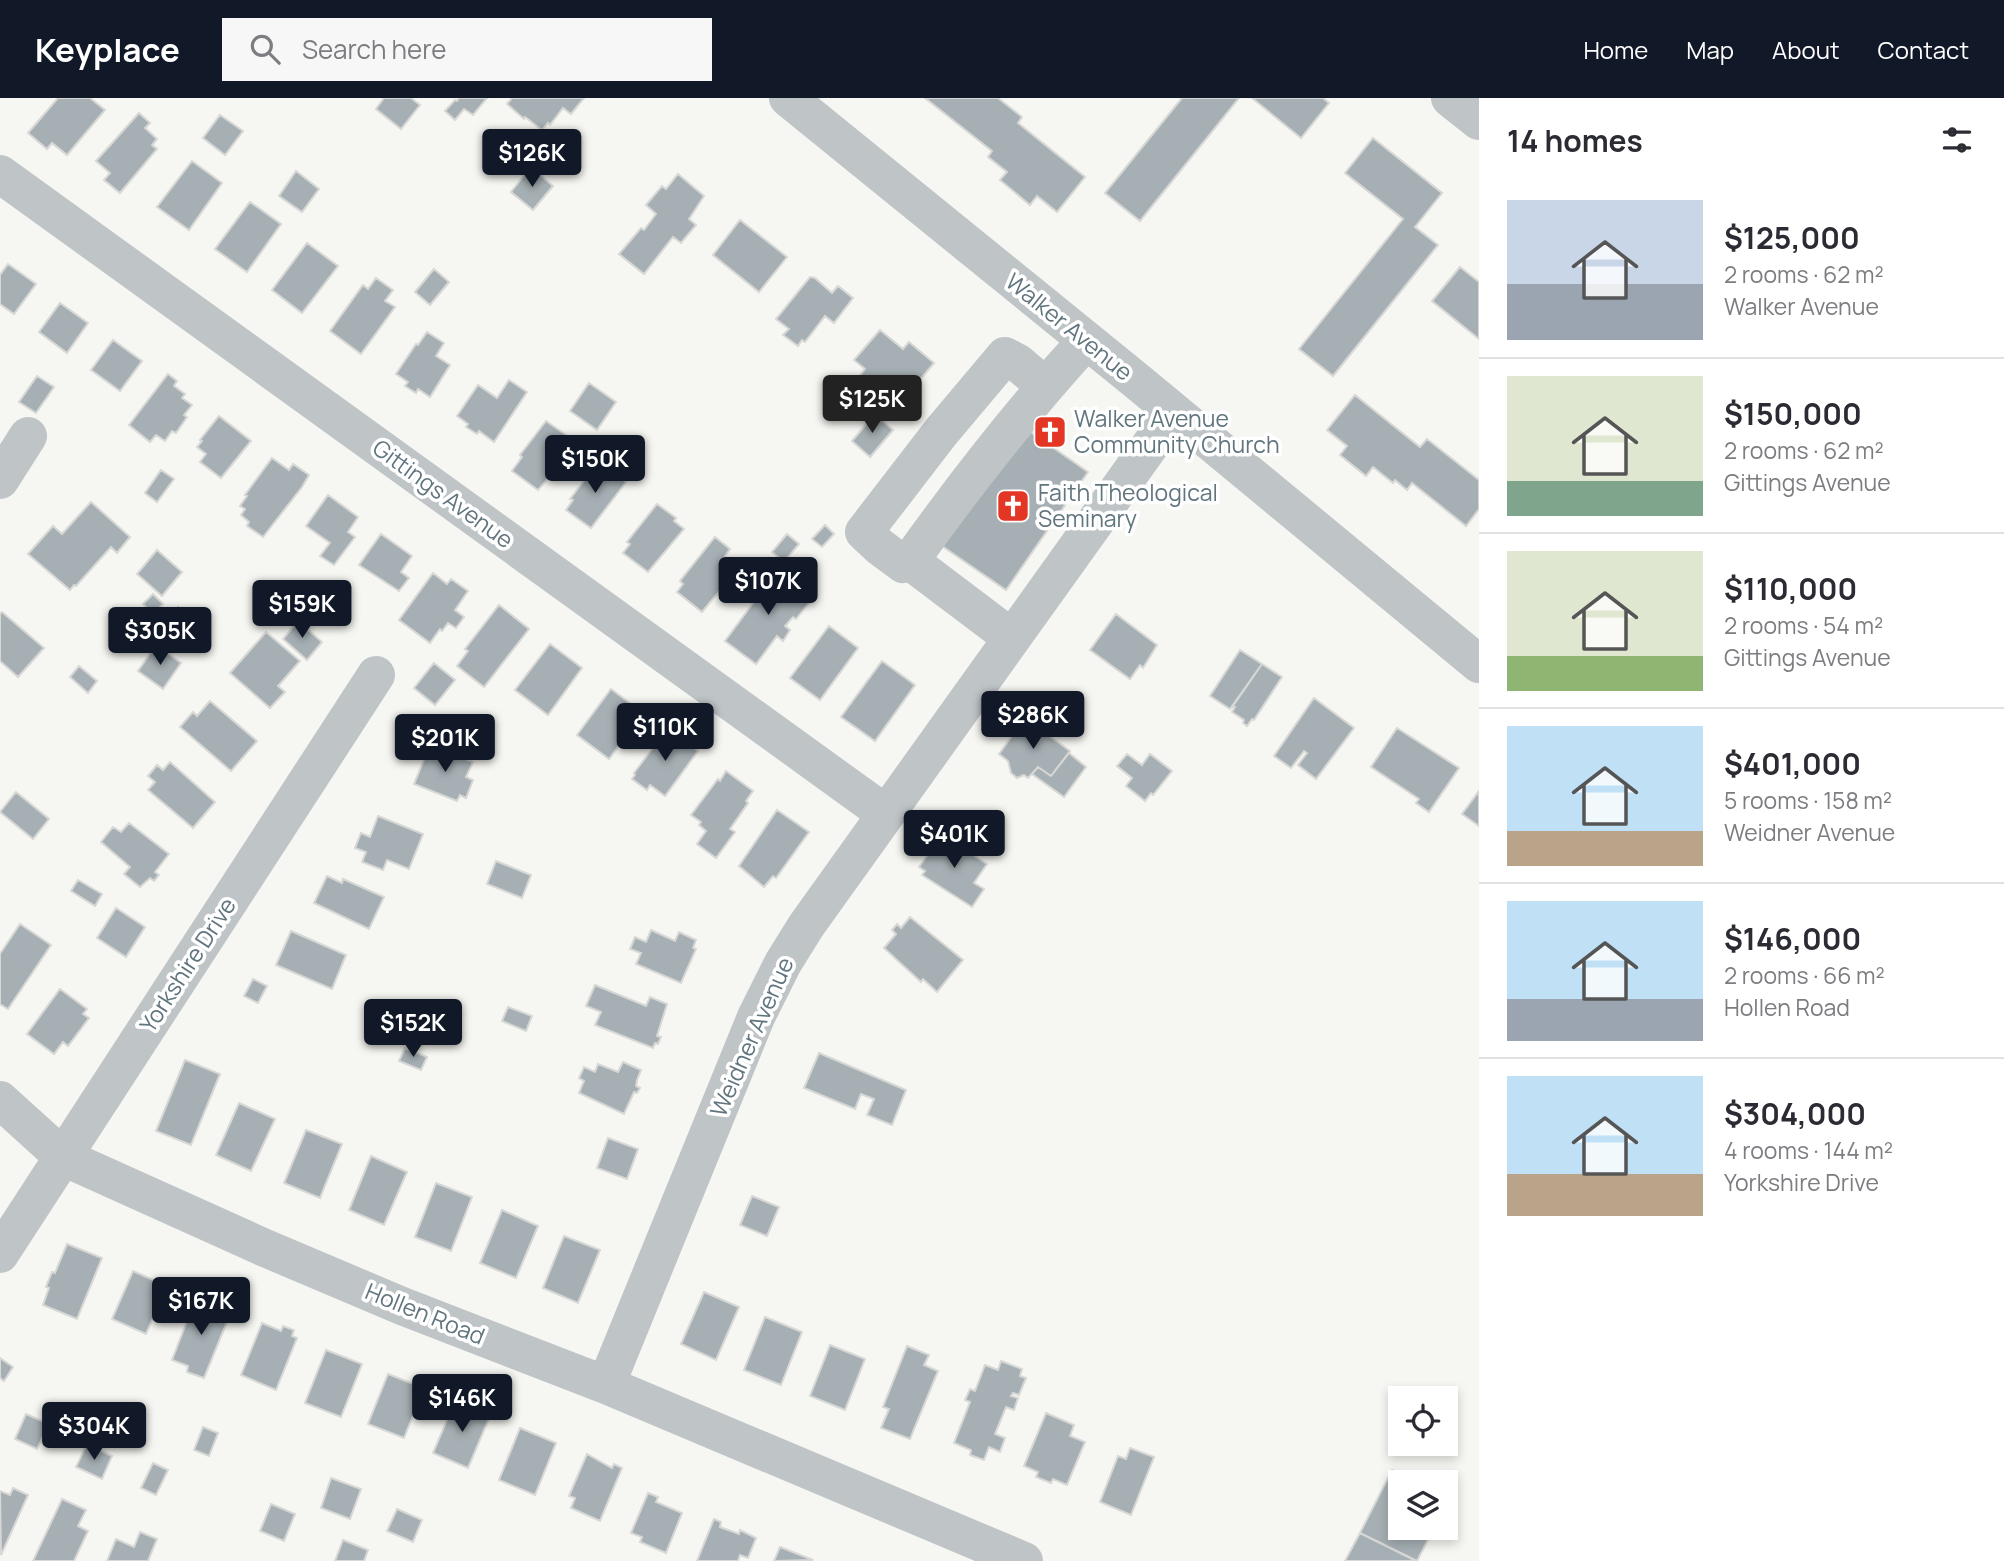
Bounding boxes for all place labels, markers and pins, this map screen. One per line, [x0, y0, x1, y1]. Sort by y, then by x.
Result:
pin: $126K [483, 130, 581, 189]
pin: $125K [823, 376, 921, 435]
place label: Walker Avenue Community Church [1074, 402, 1280, 460]
church icon: Walker Avenue Community Church [1031, 413, 1069, 451]
pin: $150K [546, 436, 644, 495]
place label: Faith Theological Seminary [1038, 476, 1218, 534]
church icon: Faith Theological Seminary [994, 487, 1032, 525]
pin: $107K [719, 558, 817, 617]
pin: $159K [253, 580, 351, 640]
pin: $305K [111, 608, 209, 667]
pin: $286K [984, 692, 1082, 751]
pin: $110K [616, 704, 714, 763]
pin: $201K [396, 714, 494, 774]
pin: $401K [905, 810, 1003, 870]
pin: $152K [364, 1000, 462, 1059]
pin: $167K [152, 1278, 250, 1337]
pin: $146K [413, 1374, 511, 1434]
pin: $304K [45, 1402, 143, 1462]

